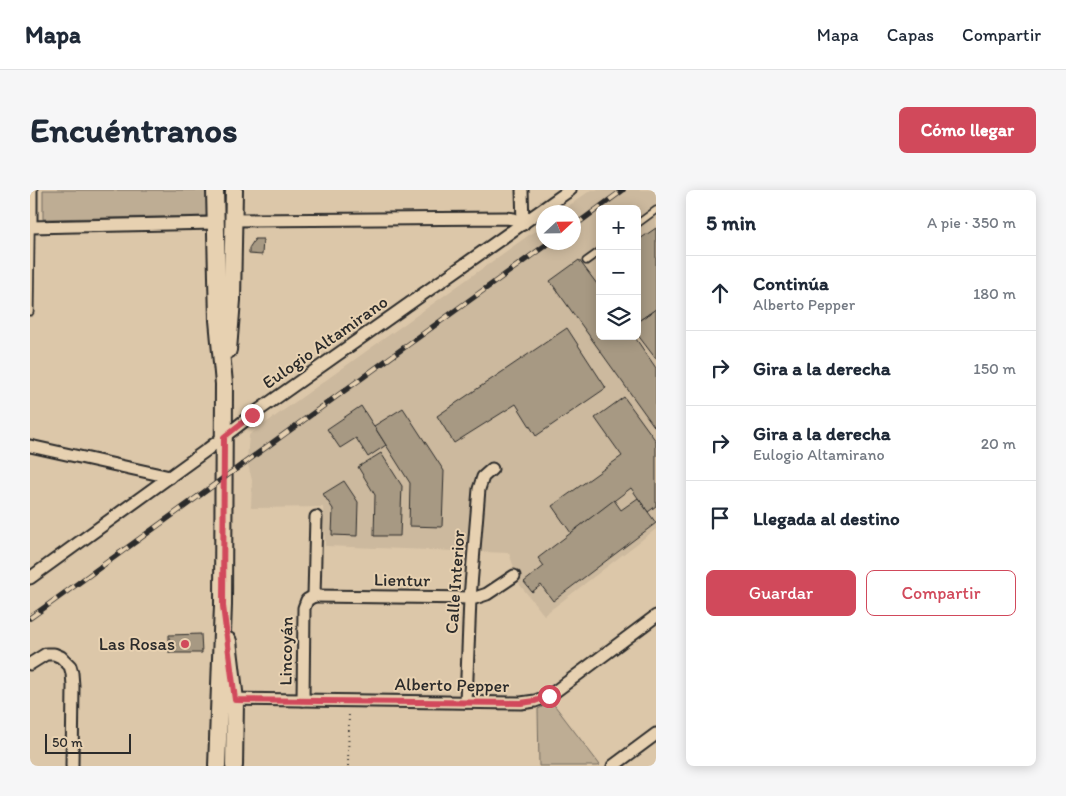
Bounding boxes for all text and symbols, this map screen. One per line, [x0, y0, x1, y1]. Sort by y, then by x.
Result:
text: Mapa [25, 20, 81, 49]
text: Mapa [817, 24, 859, 46]
text: Capas [887, 24, 934, 46]
text: Compartir [962, 24, 1041, 46]
button: Cómo llegar [899, 107, 1036, 153]
text: Encuéntranos [30, 109, 238, 151]
north arrow [536, 205, 581, 250]
map controls [596, 205, 641, 340]
button: + [596, 205, 641, 250]
text: 5 min [706, 210, 756, 235]
text: A pie · 350 m [927, 213, 1016, 232]
button: − [596, 250, 641, 295]
text: Continúa [753, 272, 829, 295]
icon: ahead [706, 279, 734, 307]
text: 180 m [973, 284, 1016, 303]
street label: Eulogio Altamirano [258, 290, 392, 394]
button: layers [596, 295, 641, 340]
text: Alberto Pepper [753, 295, 855, 314]
icon: right [706, 354, 734, 382]
text: Gira a la derecha [753, 357, 891, 380]
text: 150 m [973, 359, 1016, 378]
route end [241, 404, 264, 427]
text: Gira a la derecha [753, 422, 891, 445]
icon: right [706, 429, 734, 457]
text: 20 m [981, 434, 1016, 453]
text: Eulogio Altamirano [753, 445, 885, 464]
icon: arrive [706, 504, 734, 532]
text: Llegada al destino [753, 507, 900, 530]
street label: Calle Interior [440, 529, 470, 635]
street label: Lientur [374, 569, 431, 592]
button: Guardar [706, 570, 856, 616]
button: Compartir [866, 570, 1016, 616]
street label: Lincoyán [274, 616, 298, 686]
place label: Las Rosas [99, 633, 175, 655]
marker: Las Rosas [179, 638, 191, 650]
street label: Alberto Pepper [394, 673, 510, 697]
route start [538, 685, 561, 708]
scale bar [45, 731, 131, 754]
text: 50 m [52, 734, 83, 751]

